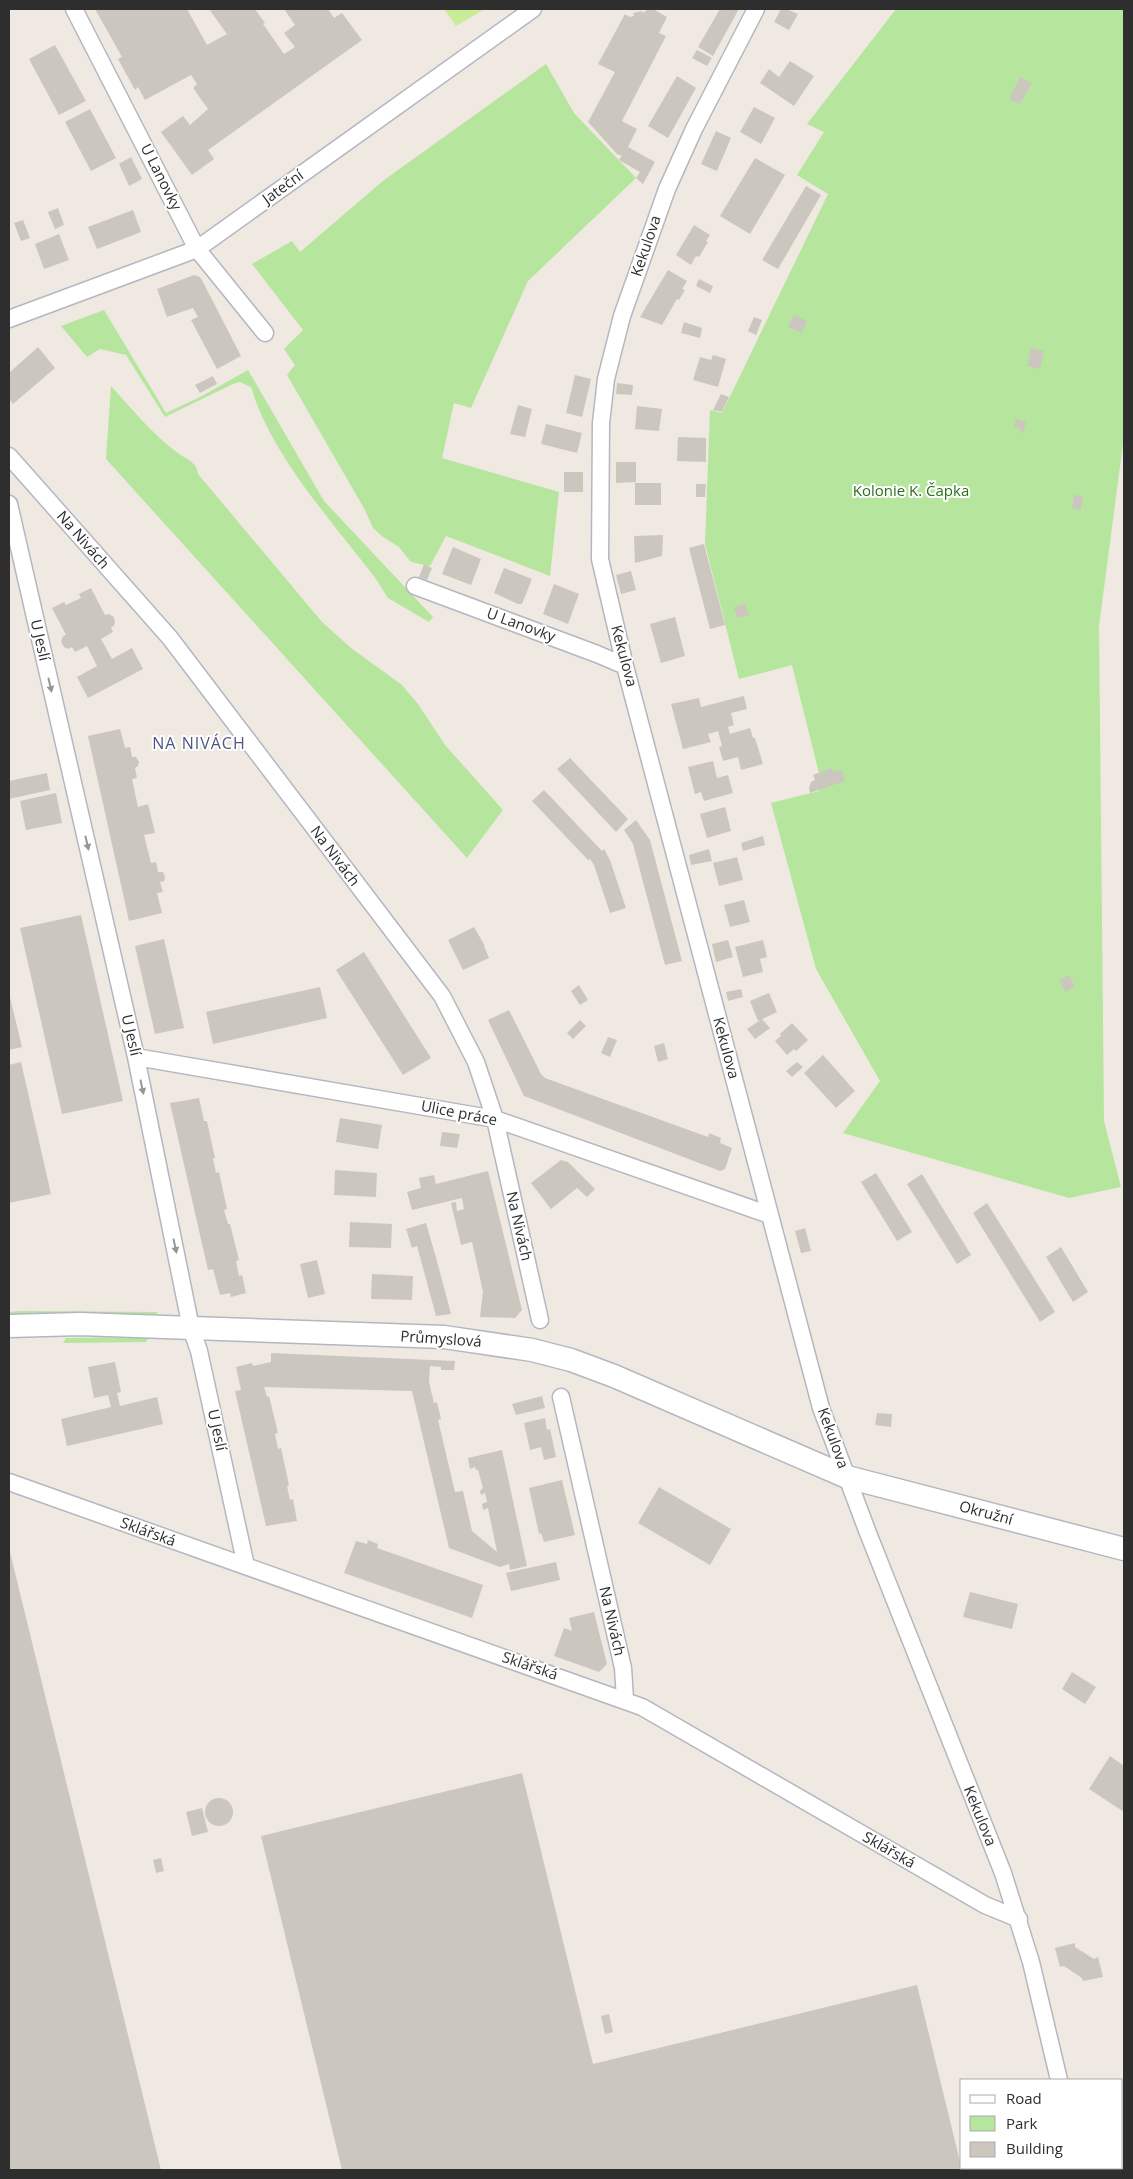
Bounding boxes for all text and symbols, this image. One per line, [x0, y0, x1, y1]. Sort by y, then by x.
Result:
street label: U Lanovky [137, 140, 187, 214]
street label: Jateční [256, 164, 308, 209]
street label: Kekulova [625, 212, 665, 279]
park label: Kolonie K. Čapka [853, 480, 969, 500]
street label: Na Nivách [53, 506, 115, 573]
street label: U Lanovky [484, 602, 559, 646]
street label: U Jeslí [27, 617, 56, 664]
street label: Kekulova [607, 623, 643, 689]
one-way arrow [46, 677, 54, 692]
district label: NA NIVÁCH [152, 732, 246, 754]
street label: Na Nivách [306, 821, 365, 890]
one-way arrow [83, 835, 91, 851]
street label: U Jeslí [118, 1012, 147, 1059]
street label: Kekulova [709, 1015, 745, 1081]
one-way arrow [138, 1079, 146, 1094]
street label: Ulice práce [419, 1095, 499, 1129]
street label: Na Nivách [502, 1189, 538, 1263]
one-way arrow [171, 1238, 179, 1254]
street label: Průmyslová [400, 1325, 482, 1351]
street label: Kekulova [814, 1404, 854, 1471]
street label: U Jeslí [204, 1407, 232, 1454]
street label: Okružní [957, 1495, 1017, 1529]
street label: Sklářská [118, 1512, 179, 1550]
street label: Na Nivách [595, 1584, 631, 1658]
street label: Sklářská [500, 1646, 561, 1684]
street label: Kekulova [960, 1783, 1002, 1849]
street label: Sklářská [860, 1826, 919, 1872]
legend [960, 2079, 1123, 2169]
text: Road [1006, 2088, 1042, 2108]
text: Park [1006, 2113, 1037, 2133]
text: Building [1006, 2138, 1063, 2158]

